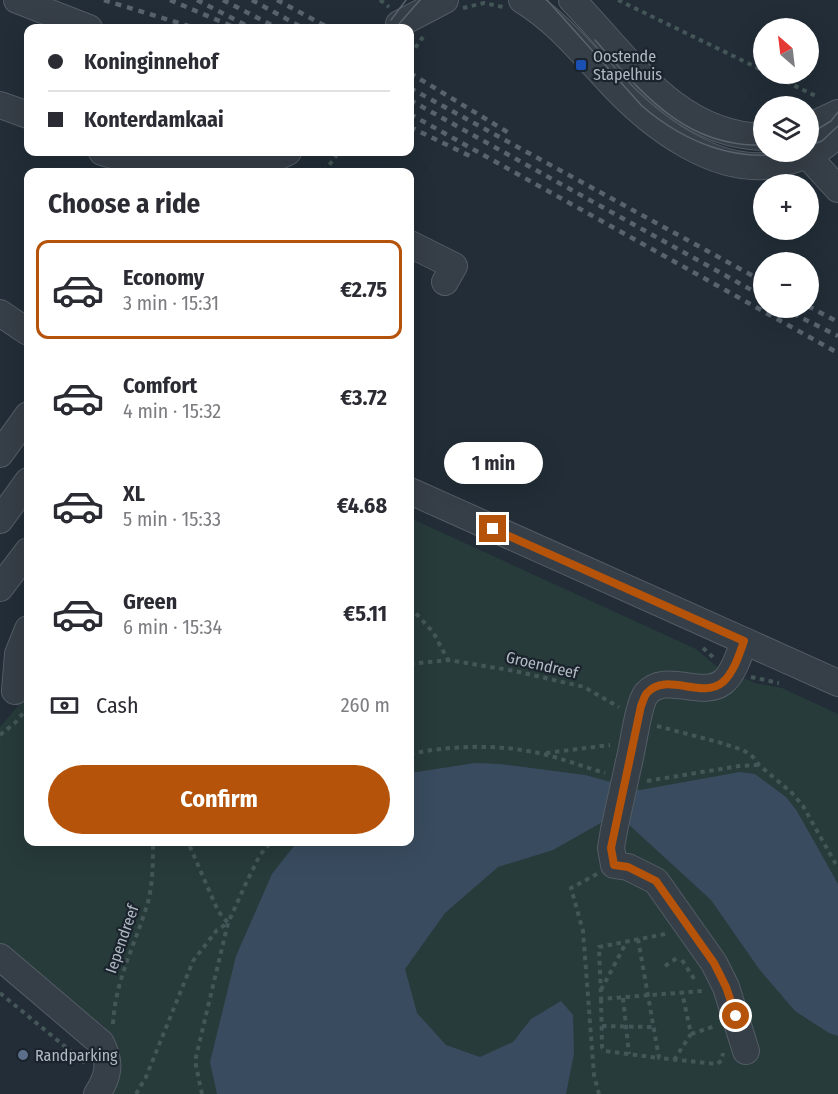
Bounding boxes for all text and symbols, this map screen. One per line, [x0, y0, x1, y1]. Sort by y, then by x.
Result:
north arrow [753, 18, 819, 84]
map controls [753, 18, 819, 318]
place label: Oostende Stapelhuis [593, 47, 662, 84]
text: Koninginnehof [84, 48, 218, 75]
marker: Oostende Stapelhuis [574, 58, 588, 72]
button: layers [753, 96, 819, 162]
text: Konterdamkaai [84, 106, 224, 133]
button: + [753, 174, 819, 240]
text: Choose a ride [48, 188, 200, 220]
button: − [753, 252, 819, 318]
icon: car [51, 263, 105, 317]
text: Economy [123, 264, 204, 291]
text: €2.75 [340, 276, 387, 303]
text: 3 min · 15:31 [123, 291, 219, 315]
icon: car [51, 371, 105, 425]
text: Comfort [123, 372, 197, 399]
text: €3.72 [340, 384, 387, 411]
text: 4 min · 15:32 [123, 399, 221, 423]
callout: 1 min [444, 442, 542, 484]
text: 1 min [472, 451, 515, 475]
icon: car [51, 479, 105, 533]
text: XL [123, 480, 145, 507]
text: €4.68 [337, 492, 387, 519]
text: 5 min · 15:33 [123, 507, 221, 531]
route end [479, 515, 506, 542]
icon: car [51, 587, 105, 641]
text: Green [123, 588, 177, 615]
text: €5.11 [343, 600, 387, 627]
text: 6 min · 15:34 [123, 615, 222, 639]
street label: Groendreef [504, 647, 581, 683]
icon: cash [48, 689, 81, 722]
text: Cash [96, 692, 139, 719]
text: 260 m [341, 693, 390, 717]
button: Confirm [48, 765, 390, 834]
street label: Iependreef [101, 901, 143, 976]
route start [722, 1002, 749, 1029]
place label: Randparking [35, 1046, 118, 1065]
marker: Randparking [16, 1048, 30, 1062]

